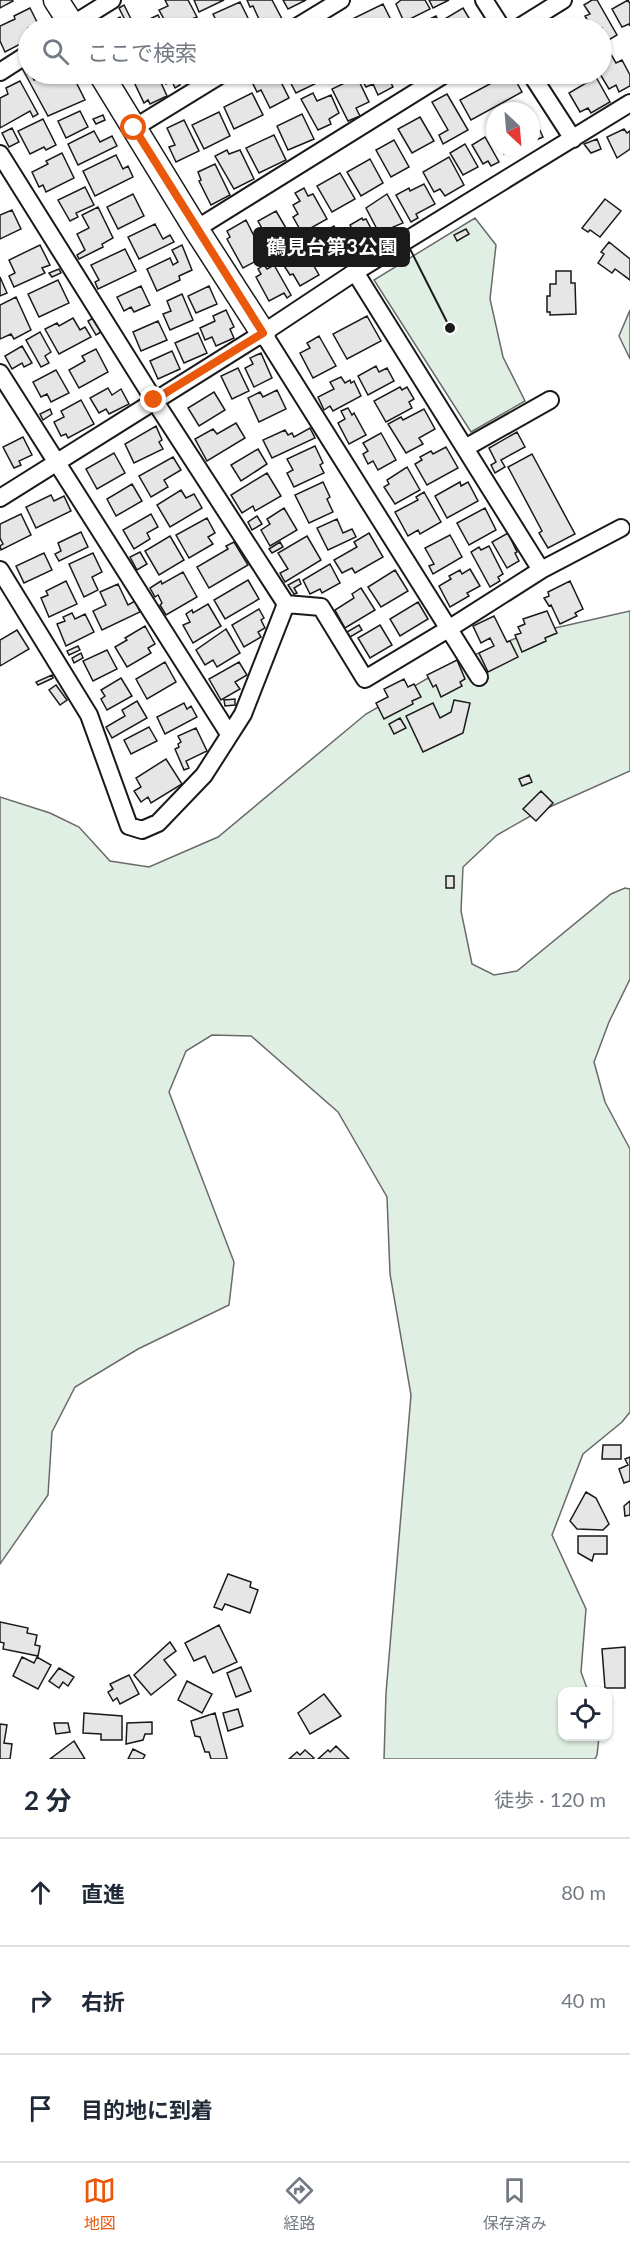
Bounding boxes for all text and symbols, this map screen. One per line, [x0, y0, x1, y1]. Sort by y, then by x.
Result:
search box [18, 18, 612, 84]
icon: search [39, 35, 72, 68]
text: ここで検索 [87, 39, 197, 66]
north arrow [486, 102, 540, 156]
route start [120, 114, 146, 140]
callout: 鶴見台第3公園 [254, 228, 409, 266]
text: 鶴見台第3公園 [266, 234, 398, 258]
route end [140, 386, 166, 412]
map controls [558, 1687, 612, 1741]
button: locate [558, 1687, 612, 1741]
text: 2 分 [24, 1784, 71, 1816]
text: 徒歩 · 120 m [494, 1787, 606, 1811]
icon: ahead [24, 1876, 57, 1909]
text: 直進 [81, 1880, 125, 1907]
text: 80 m [561, 1880, 606, 1904]
icon: right [24, 1984, 57, 2017]
text: 右折 [81, 1988, 125, 2015]
text: 40 m [561, 1988, 606, 2012]
icon: arrive [24, 2092, 57, 2125]
text: 目的地に到着 [81, 2096, 213, 2123]
tab: 地図 [83, 2174, 116, 2234]
tab: 経路 [283, 2174, 316, 2234]
tab: 保存済み [483, 2174, 547, 2234]

